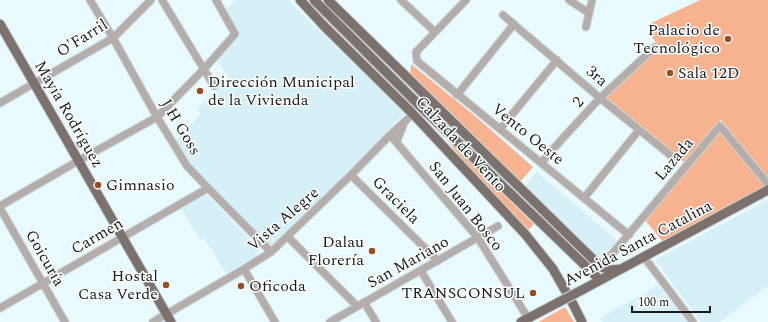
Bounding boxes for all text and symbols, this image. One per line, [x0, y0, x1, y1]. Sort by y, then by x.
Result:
street label: O'Farril [52, 13, 112, 63]
place label: Palacio de Tecnológico [633, 18, 720, 60]
marker: Palacio de Tecnológico [723, 34, 733, 44]
street label: Mayía Rodríguez [29, 56, 109, 172]
street label: 3ra [581, 60, 613, 92]
place label: Sala 12D [678, 61, 740, 85]
marker: Sala 12D [665, 68, 675, 78]
place label: Dirección Municipal de la Vivienda [208, 70, 355, 112]
marker: Dirección Municipal de la Vivienda [195, 86, 205, 96]
street label: Calzada de Vento [410, 91, 512, 197]
street label: 2 [566, 91, 590, 113]
street label: J H Goss [155, 94, 207, 160]
street label: Vento Oeste [487, 97, 569, 171]
street label: Lazada [649, 132, 699, 186]
street label: San Juan Bosco [423, 156, 509, 256]
street label: Graciela [366, 170, 426, 230]
place label: Gimnasio [106, 173, 175, 197]
marker: Gimnasio [93, 180, 103, 190]
street label: Vista Alegre [242, 181, 324, 257]
street label: Avenida Santa Catalina [560, 194, 717, 292]
street label: Carmen [66, 211, 128, 261]
street label: Goicuría [19, 225, 71, 291]
place label: Dalau Florería [308, 230, 364, 272]
street label: San Mariano [363, 230, 453, 294]
marker: Dalau Florería [367, 246, 377, 256]
place label: Hostal Casa Verde [78, 264, 158, 306]
place label: Oficoda [249, 274, 306, 298]
marker: Hostal Casa Verde [161, 280, 171, 290]
marker: Oficoda [236, 281, 246, 291]
place label: TRANSCONSUL [401, 281, 525, 305]
marker: TRANSCONSUL [528, 288, 538, 298]
scale bar [632, 288, 710, 314]
text: 100 m [638, 293, 669, 312]

